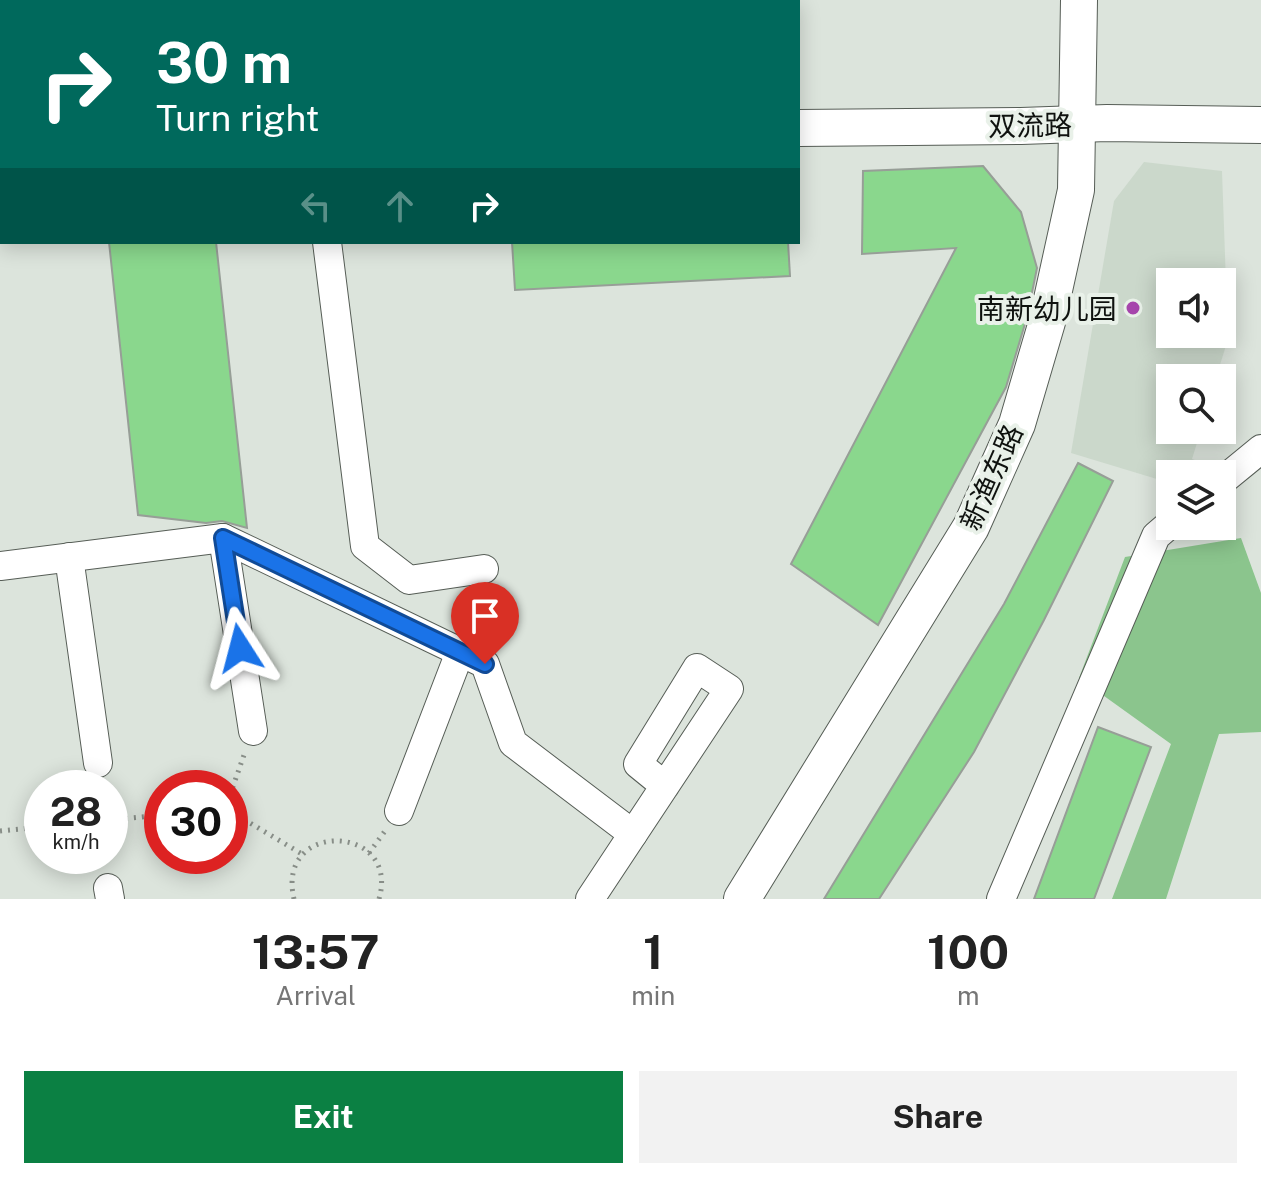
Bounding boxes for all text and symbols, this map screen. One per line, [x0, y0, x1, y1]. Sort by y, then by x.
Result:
text: 30 m [156, 30, 292, 96]
icon: right [24, 32, 128, 136]
text: Turn right [156, 97, 319, 139]
street label: 双流路 [988, 108, 1072, 142]
icon: left [294, 184, 338, 228]
icon: ahead [378, 184, 422, 228]
icon: right [462, 184, 506, 228]
map controls [1156, 268, 1236, 540]
button: sound [1156, 268, 1236, 348]
place label: 南新幼儿园 [977, 292, 1117, 325]
marker: 南新幼儿园 [1124, 299, 1142, 317]
button: search [1156, 364, 1236, 444]
street label: 新渔东路 [953, 419, 1029, 535]
button: layers [1156, 460, 1236, 540]
pin [451, 582, 519, 664]
icon: arrive [463, 594, 507, 638]
position arrow [198, 606, 282, 690]
speed limit sign: 30 [144, 770, 248, 874]
text: 28 [50, 788, 102, 835]
text: km/h [52, 830, 100, 854]
text: 13:57 [252, 923, 380, 980]
text: 1 [643, 923, 664, 980]
text: 100 [927, 923, 1009, 980]
text: Arrival [275, 980, 356, 1011]
text: min [631, 980, 675, 1011]
text: m [957, 980, 979, 1011]
button: Exit [24, 1071, 623, 1163]
button: Share [639, 1071, 1237, 1163]

